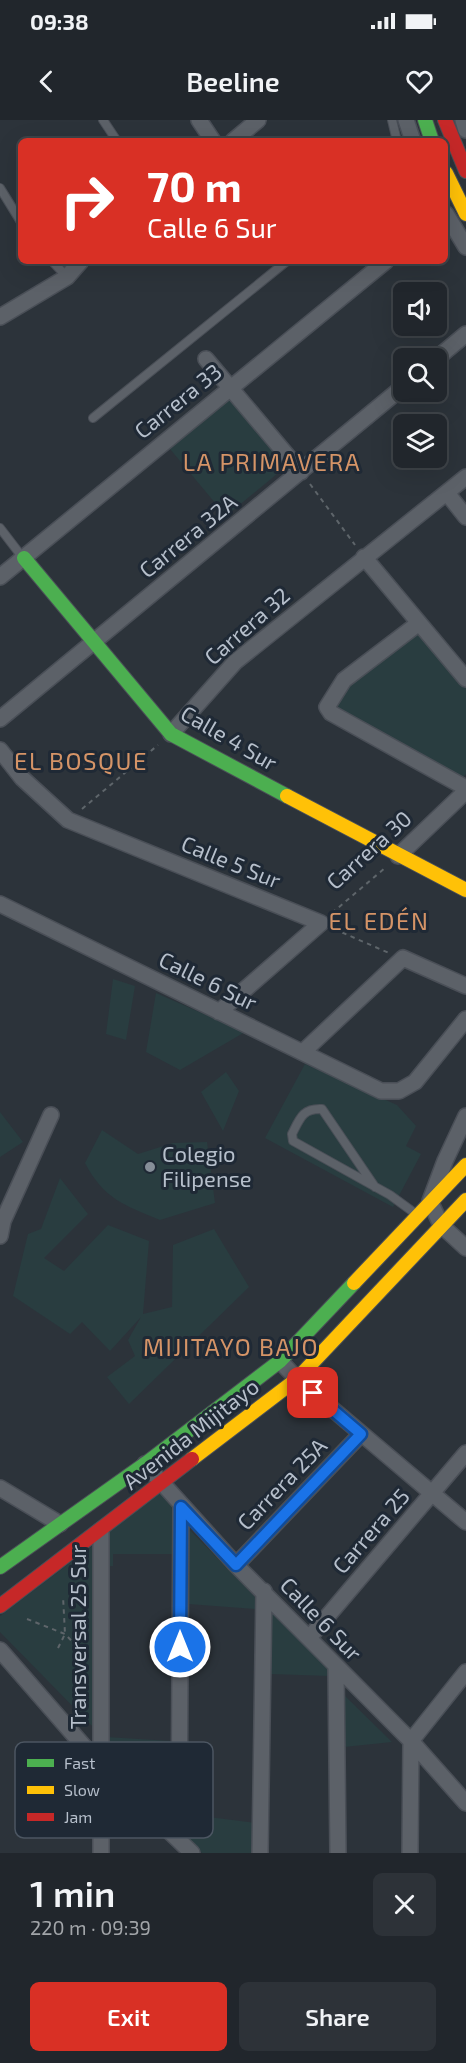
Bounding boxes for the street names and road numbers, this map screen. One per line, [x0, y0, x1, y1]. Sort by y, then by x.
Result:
street label: Carrera 33 [129, 357, 226, 443]
street label: Carrera 32A [133, 488, 242, 582]
street label: Carrera 32 [198, 581, 294, 669]
street label: Calle 4 Sur [177, 699, 282, 775]
street label: Carrera 30 [321, 804, 416, 894]
street label: Calle 5 Sur [178, 829, 285, 893]
street label: Calle 6 Sur [155, 945, 262, 1015]
street label: Avenida Mijitayo [118, 1372, 264, 1495]
street label: Carrera 25A [231, 1432, 332, 1535]
street label: Carrera 25 [326, 1483, 414, 1578]
street label: Transversal 25 Sur [64, 1545, 90, 1729]
street label: Calle 6 Sur [276, 1571, 368, 1665]

